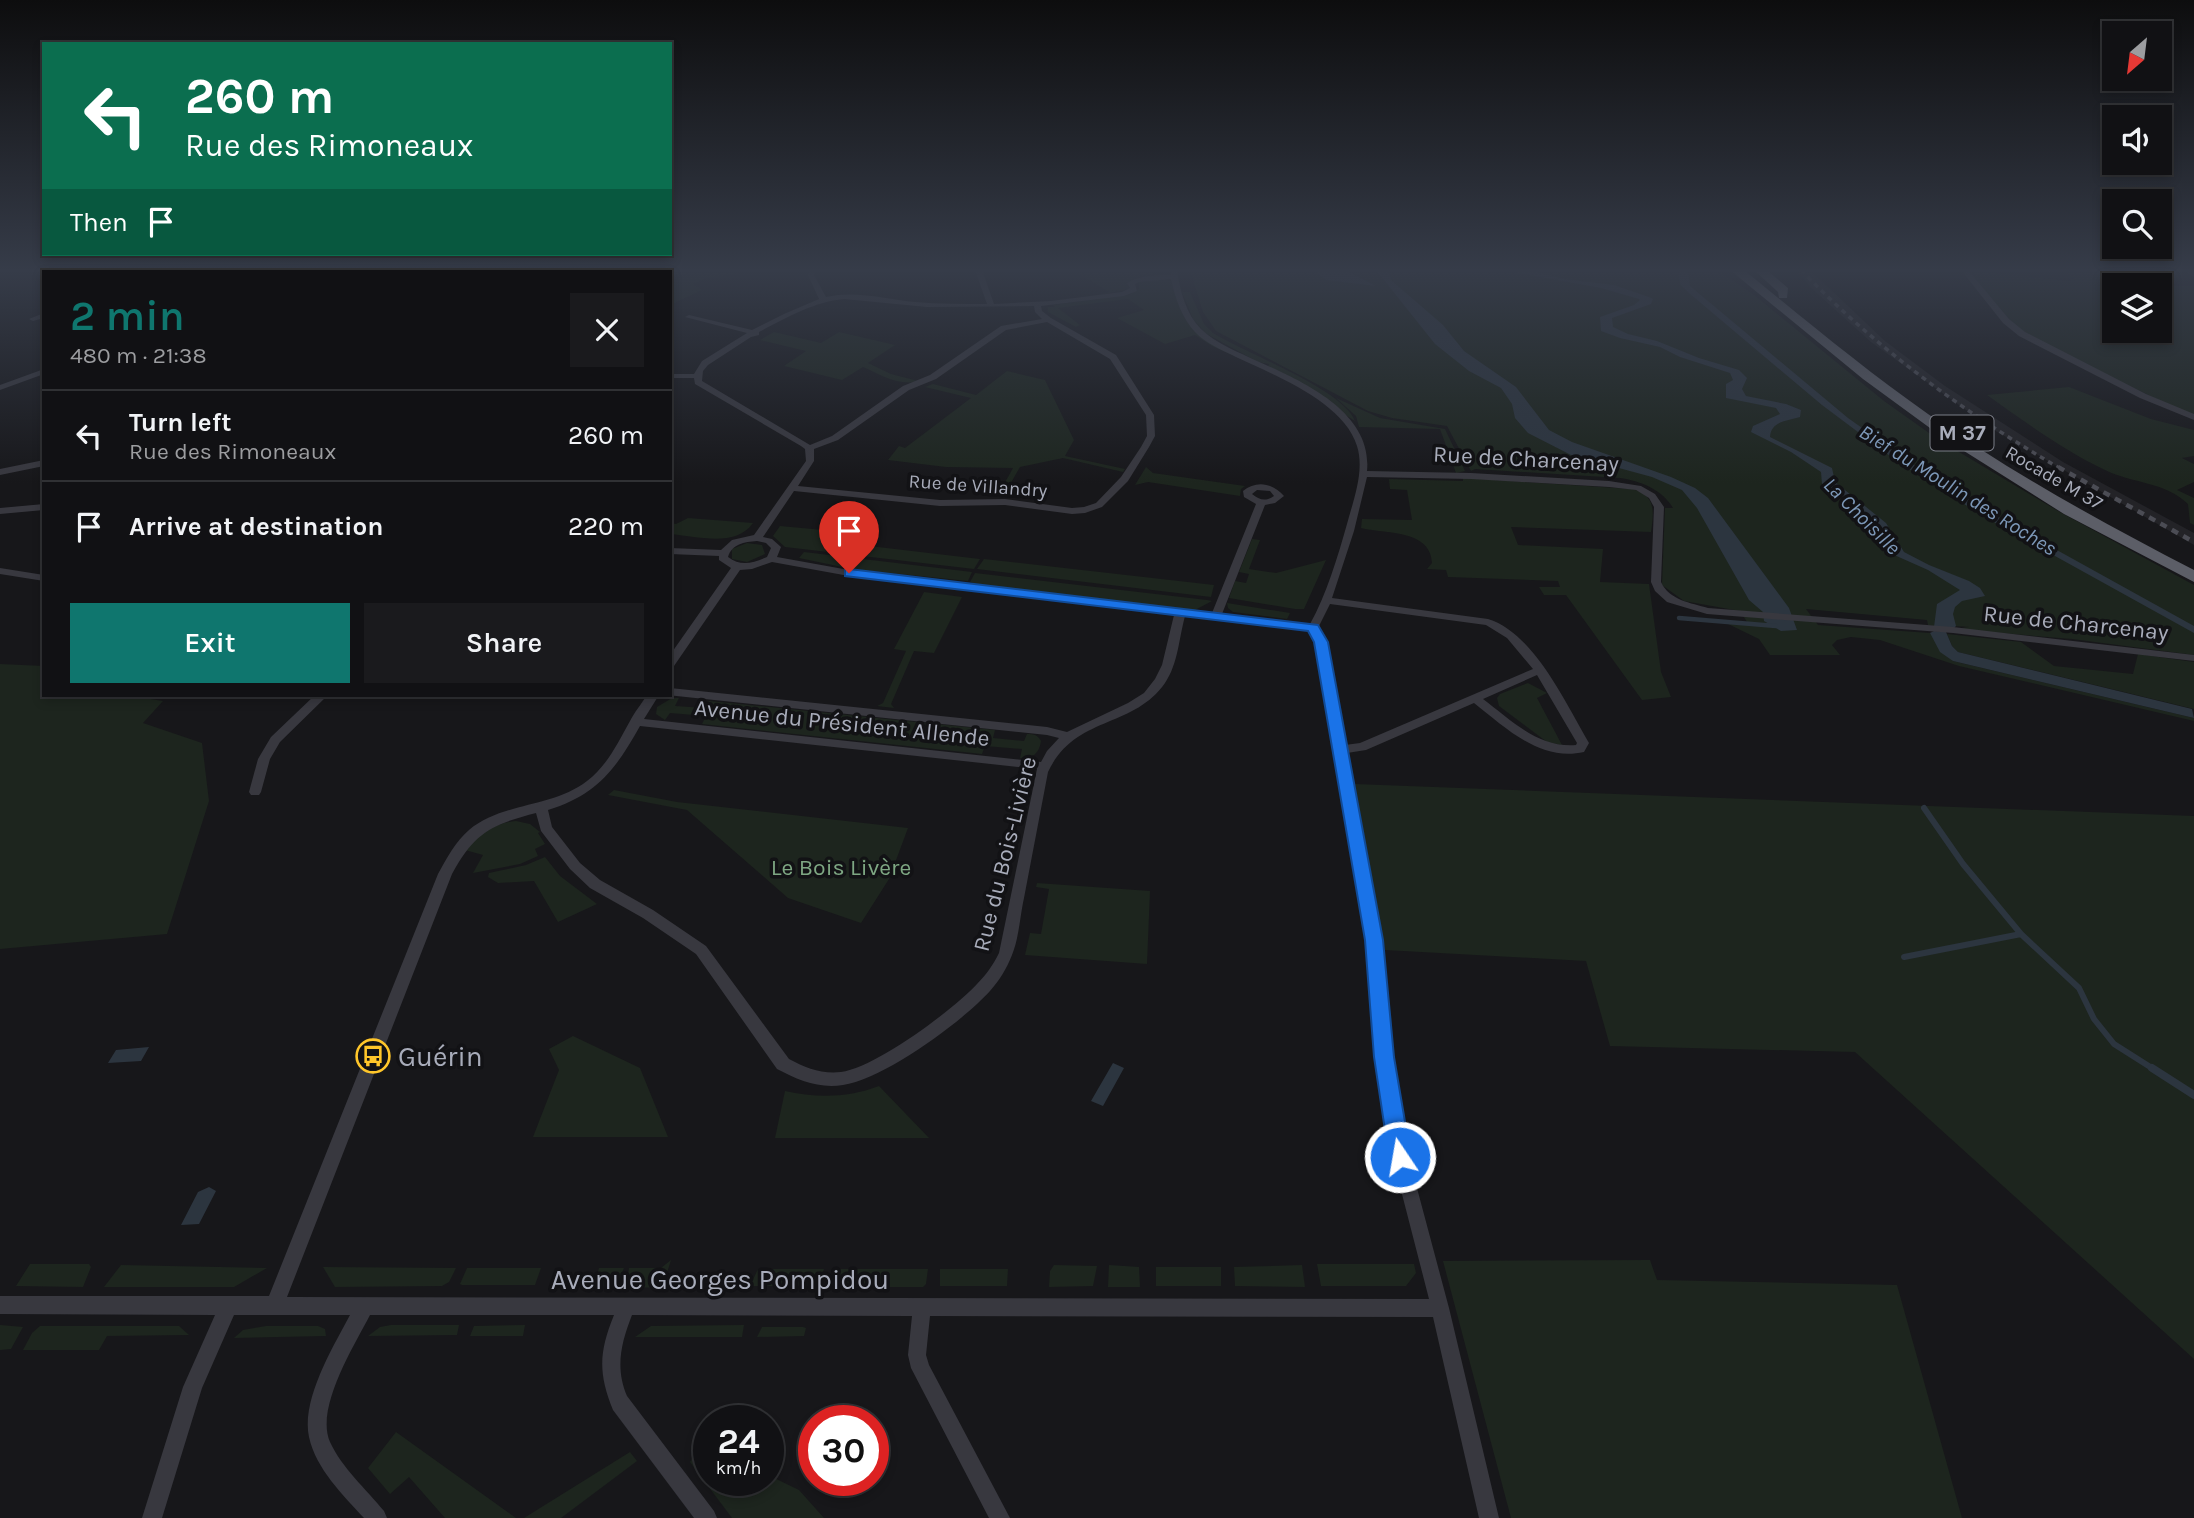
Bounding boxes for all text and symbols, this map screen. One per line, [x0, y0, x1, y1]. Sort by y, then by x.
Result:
north arrow [2102, 21, 2172, 91]
map controls [2102, 21, 2172, 343]
text: 260 m [185, 68, 334, 125]
icon: left [70, 70, 161, 161]
button: sound [2102, 105, 2172, 175]
text: Rue des Rimoneaux [185, 127, 473, 164]
button: search [2102, 189, 2172, 259]
icon: arrive [142, 203, 180, 241]
text: Then [70, 207, 128, 238]
button: layers [2102, 273, 2172, 343]
text: 2 min [70, 291, 185, 341]
button: close [570, 293, 644, 367]
text: 480 m · 21:38 [70, 342, 207, 369]
text: Turn left [129, 407, 231, 438]
road number: M 37 [1930, 416, 1994, 450]
icon: left [70, 417, 108, 455]
water label: Bief du Moulin des Roches [1855, 419, 2061, 561]
text: 260 m [568, 420, 644, 451]
text: Rue des Rimoneaux [129, 438, 336, 465]
street label: Rue de Charcenay [1432, 441, 1620, 477]
street label: Rocade M 37 [2001, 441, 2107, 515]
street label: Rue de Villandry [908, 470, 1048, 502]
water label: La Choisille [1819, 473, 1906, 560]
pin [819, 501, 879, 573]
icon: arrive [70, 508, 108, 546]
text: Arrive at destination [129, 511, 383, 542]
text: 220 m [568, 511, 644, 542]
icon: arrive [830, 512, 868, 550]
street label: Rue de Charcenay [1982, 600, 2170, 646]
button: Exit [70, 603, 350, 683]
button: Share [364, 603, 644, 683]
street label: Avenue du Président Allende [693, 694, 991, 752]
street label: Rue du Bois-Livière [968, 754, 1042, 954]
park label: Le Bois Livère [771, 854, 911, 881]
bus stop icon: Guérin [354, 1037, 392, 1075]
place label: Guérin [398, 1040, 483, 1073]
position arrow [1363, 1120, 1437, 1194]
street label: Avenue Georges Pompidou [551, 1263, 889, 1296]
speed limit sign: 30 [798, 1405, 889, 1496]
text: 24 [718, 1421, 760, 1462]
text: km/h [716, 1457, 761, 1479]

